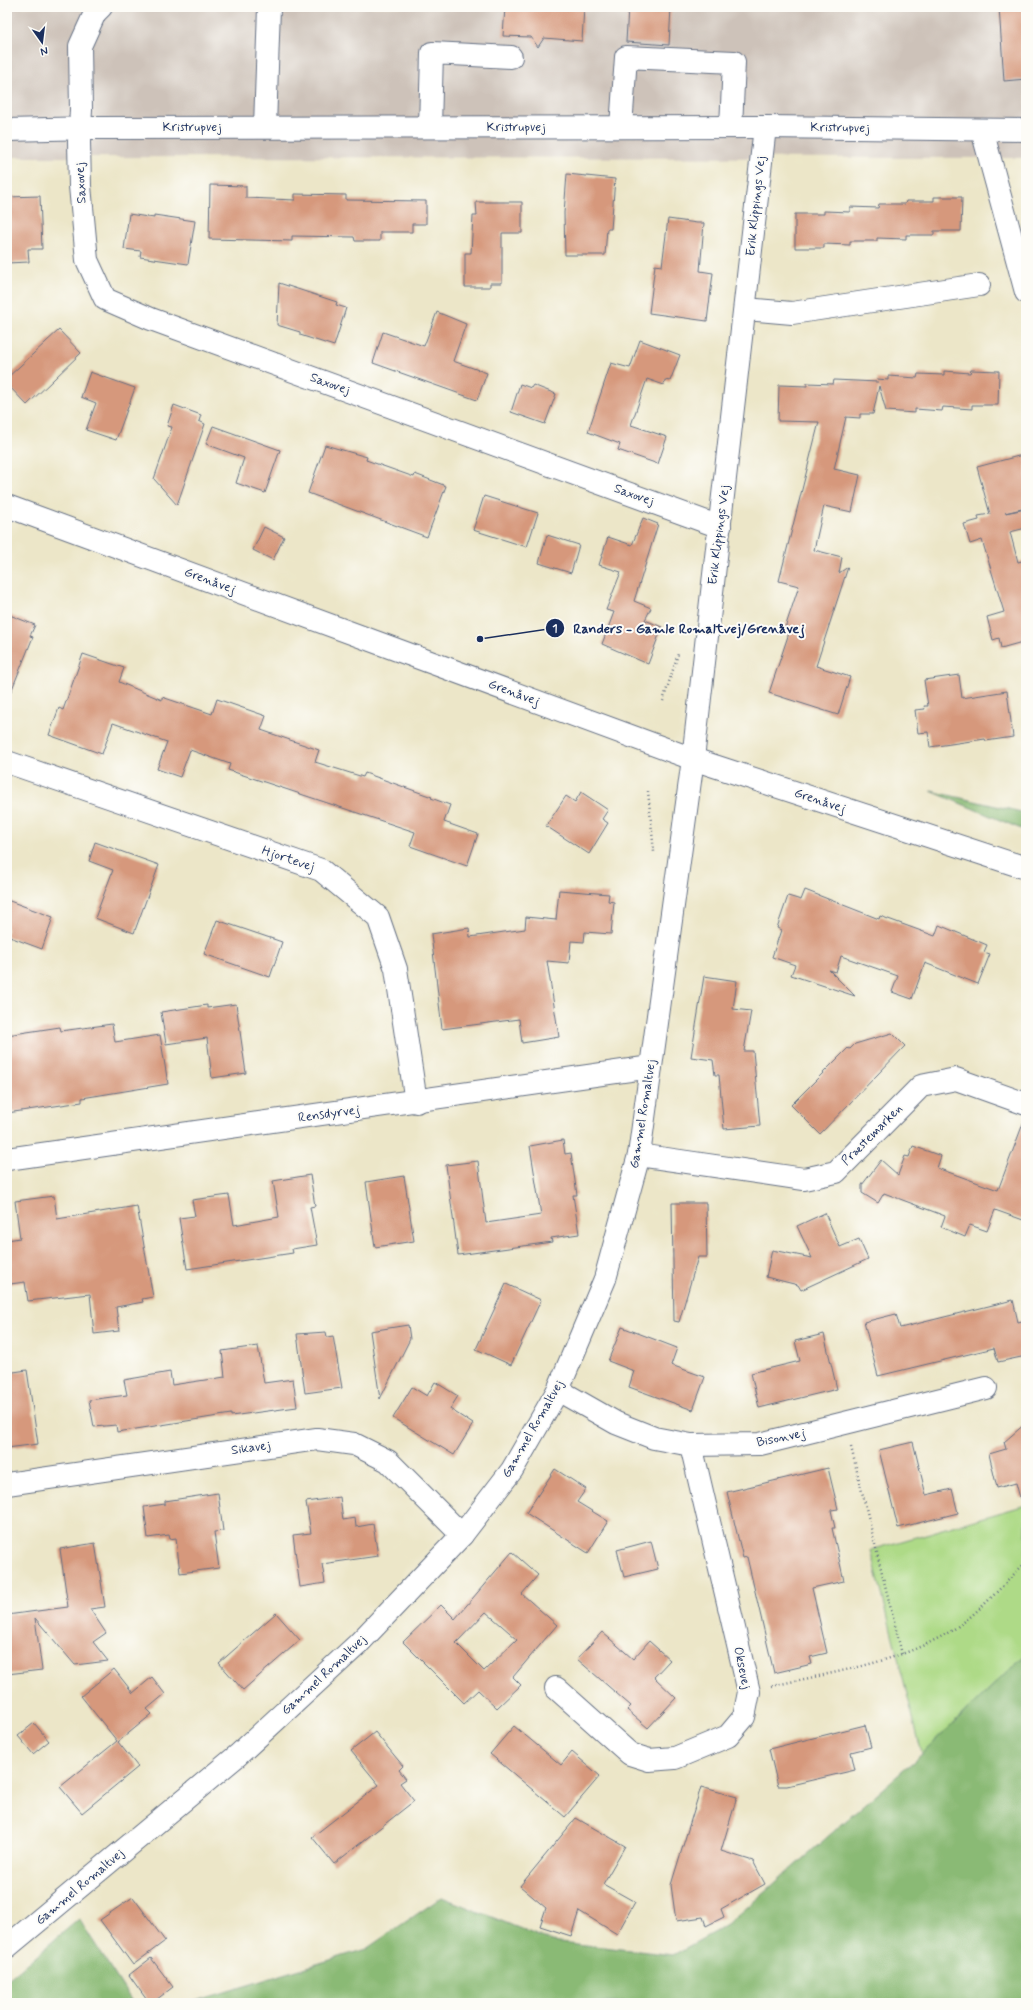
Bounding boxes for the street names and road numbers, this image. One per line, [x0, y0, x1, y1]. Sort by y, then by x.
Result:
street label: Kristrupvej [162, 119, 222, 136]
street label: Kristrupvej [486, 119, 546, 136]
street label: Kristrupvej [810, 119, 870, 137]
street label: Erik Klippings Vej [742, 155, 770, 257]
street label: Saxovej [71, 162, 91, 204]
street label: Saxovej [308, 369, 352, 399]
street label: Saxovej [612, 480, 656, 510]
street label: Erik Klippings Vej [704, 484, 734, 586]
street label: Grenåvej [182, 564, 238, 598]
street label: Grenåvej [486, 676, 542, 710]
street label: Grenåvej [792, 785, 848, 817]
street label: Hjortevej [259, 842, 317, 876]
street label: Gammel Romaltvej [626, 1058, 660, 1170]
street label: Rensdyrvej [297, 1101, 361, 1127]
street label: Præstemarken [838, 1101, 906, 1169]
street label: Gammel Romaltvej [498, 1377, 568, 1481]
street label: Bisonvej [755, 1425, 807, 1451]
street label: Sikavej [230, 1437, 272, 1459]
street label: Gammel Romaltvej [278, 1631, 370, 1719]
street label: Oksevej [729, 1645, 755, 1691]
street label: Gammel Romaltvej [32, 1845, 128, 1929]

